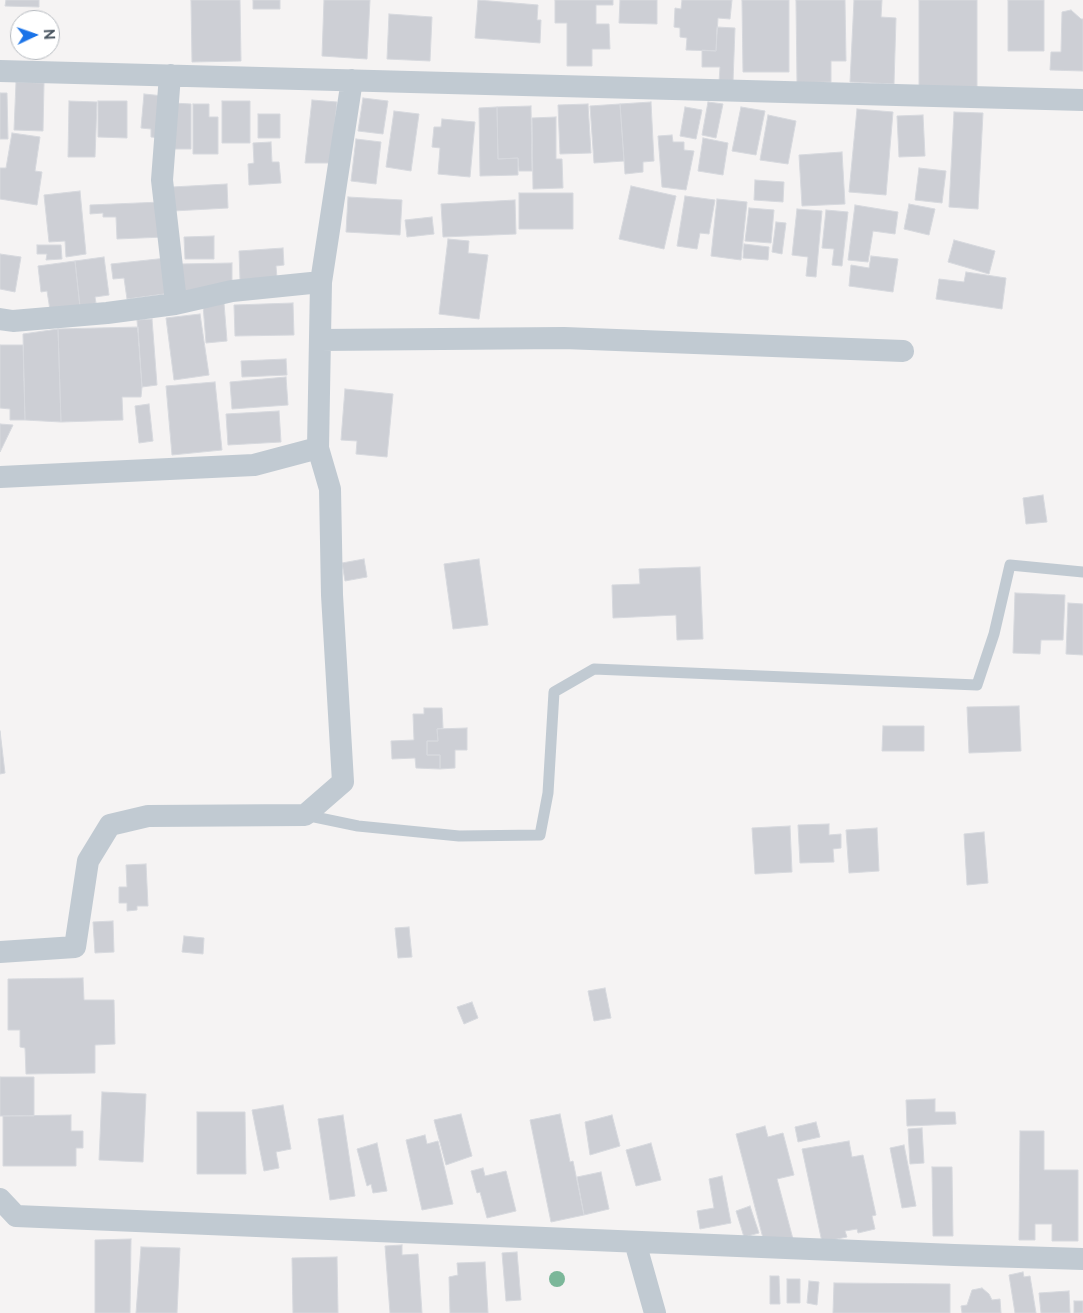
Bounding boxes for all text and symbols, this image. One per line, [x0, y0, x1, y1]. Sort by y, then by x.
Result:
north arrow [10, 10, 60, 60]
text: N [41, 29, 57, 40]

